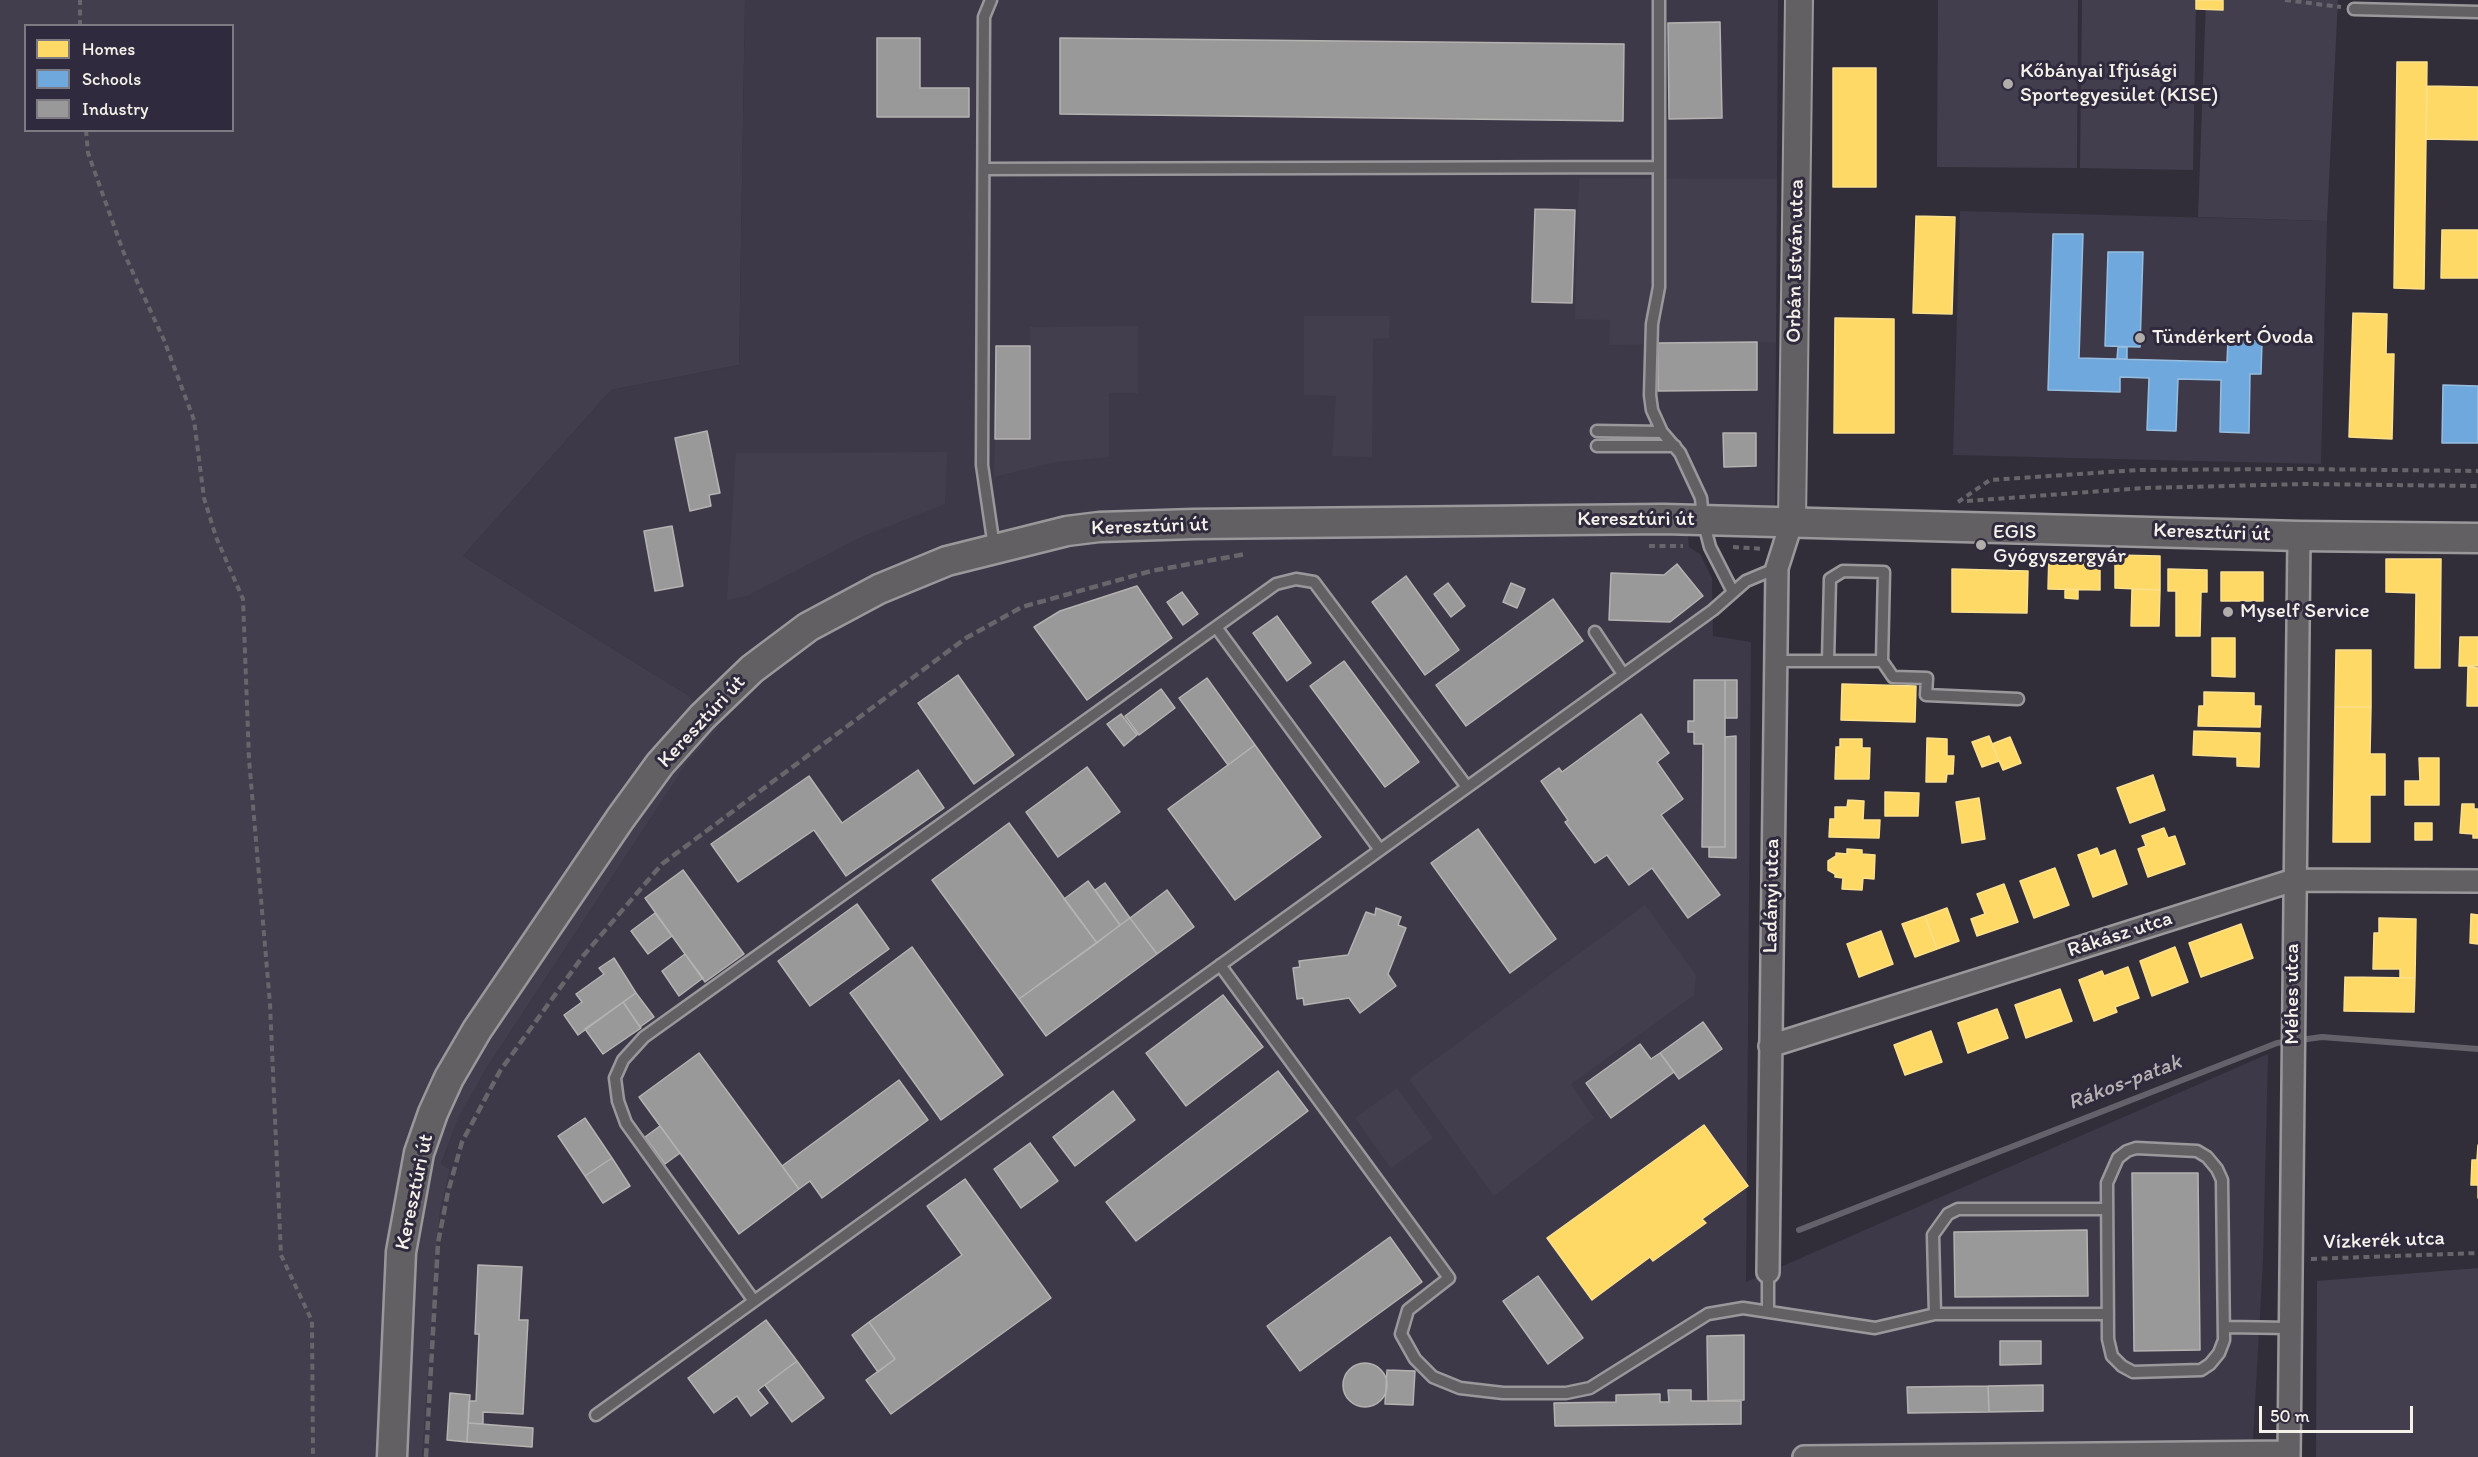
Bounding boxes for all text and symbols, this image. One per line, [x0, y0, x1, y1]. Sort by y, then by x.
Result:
legend [24, 24, 234, 132]
text: Homes [82, 38, 135, 60]
place label: Kőbányai Ifjúsági Sportegyesület (KISE) [2020, 59, 2218, 109]
text: Schools [82, 68, 141, 90]
marker: Kőbányai Ifjúsági Sportegyesület (KISE) [2001, 77, 2015, 91]
text: Industry [82, 98, 149, 120]
street label: Orbán István utca [1782, 179, 1810, 343]
place label: Tündérkert Óvoda [2152, 325, 2314, 351]
marker: Tündérkert Óvoda [2133, 331, 2147, 345]
street label: Keresztúri út [1577, 507, 1695, 533]
street label: Keresztúri út [1091, 512, 1209, 542]
street label: Keresztúri út [2153, 518, 2271, 548]
place label: EGIS Gyógyszergyár [1993, 520, 2126, 570]
marker: EGIS Gyógyszergyár [1974, 538, 1988, 552]
place label: Myself Service [2240, 599, 2370, 625]
marker: Myself Service [2221, 605, 2235, 619]
street label: Keresztúri út [653, 670, 751, 774]
street label: Ladányi utca [1758, 838, 1786, 954]
street label: Rákász utca [2064, 906, 2176, 964]
street label: Méhes utca [2280, 943, 2306, 1045]
water label: Rákos-patak [2065, 1049, 2185, 1117]
street label: Keresztúri út [390, 1132, 440, 1252]
street label: Vízkerék utca [2323, 1226, 2445, 1256]
scale bar [2262, 1394, 2416, 1432]
text: 50 m [2270, 1405, 2310, 1427]

